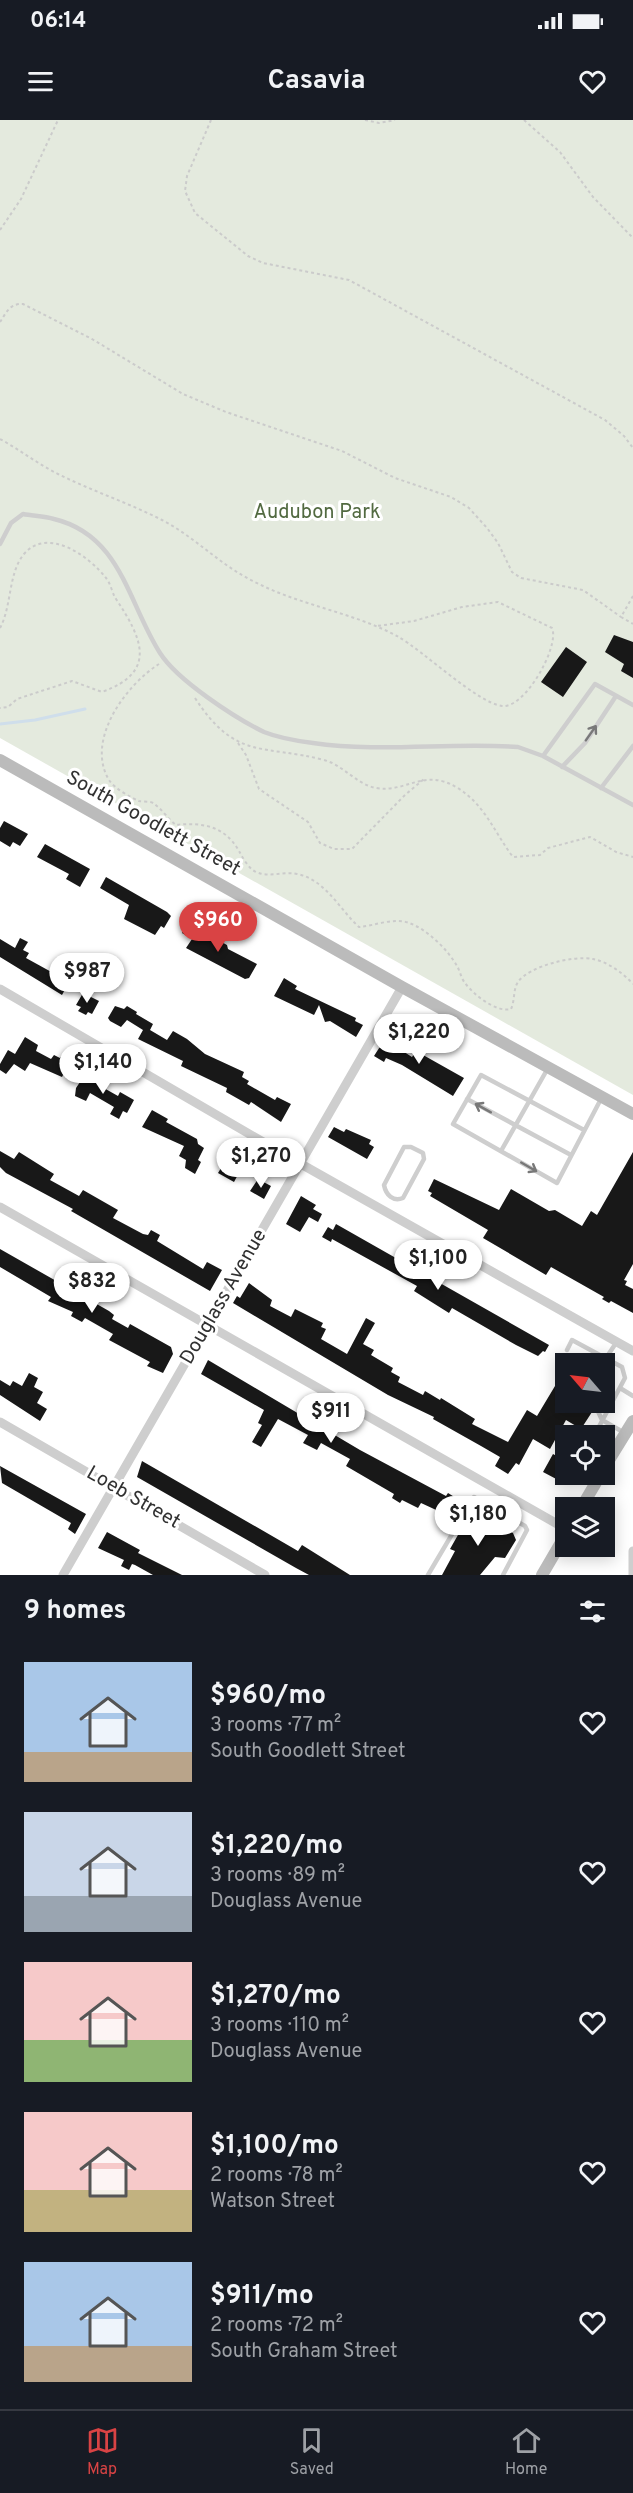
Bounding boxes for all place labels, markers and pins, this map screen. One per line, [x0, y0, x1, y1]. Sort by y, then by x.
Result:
pin: $960 [182, 902, 254, 953]
pin: $987 [51, 953, 123, 1004]
pin: $1,220 [370, 1014, 468, 1065]
pin: $1,140 [54, 1044, 152, 1095]
pin: $1,270 [212, 1138, 310, 1189]
pin: $1,100 [389, 1240, 487, 1291]
pin: $832 [56, 1263, 128, 1314]
pin: $911 [295, 1393, 367, 1444]
pin: $1,180 [429, 1496, 527, 1547]

